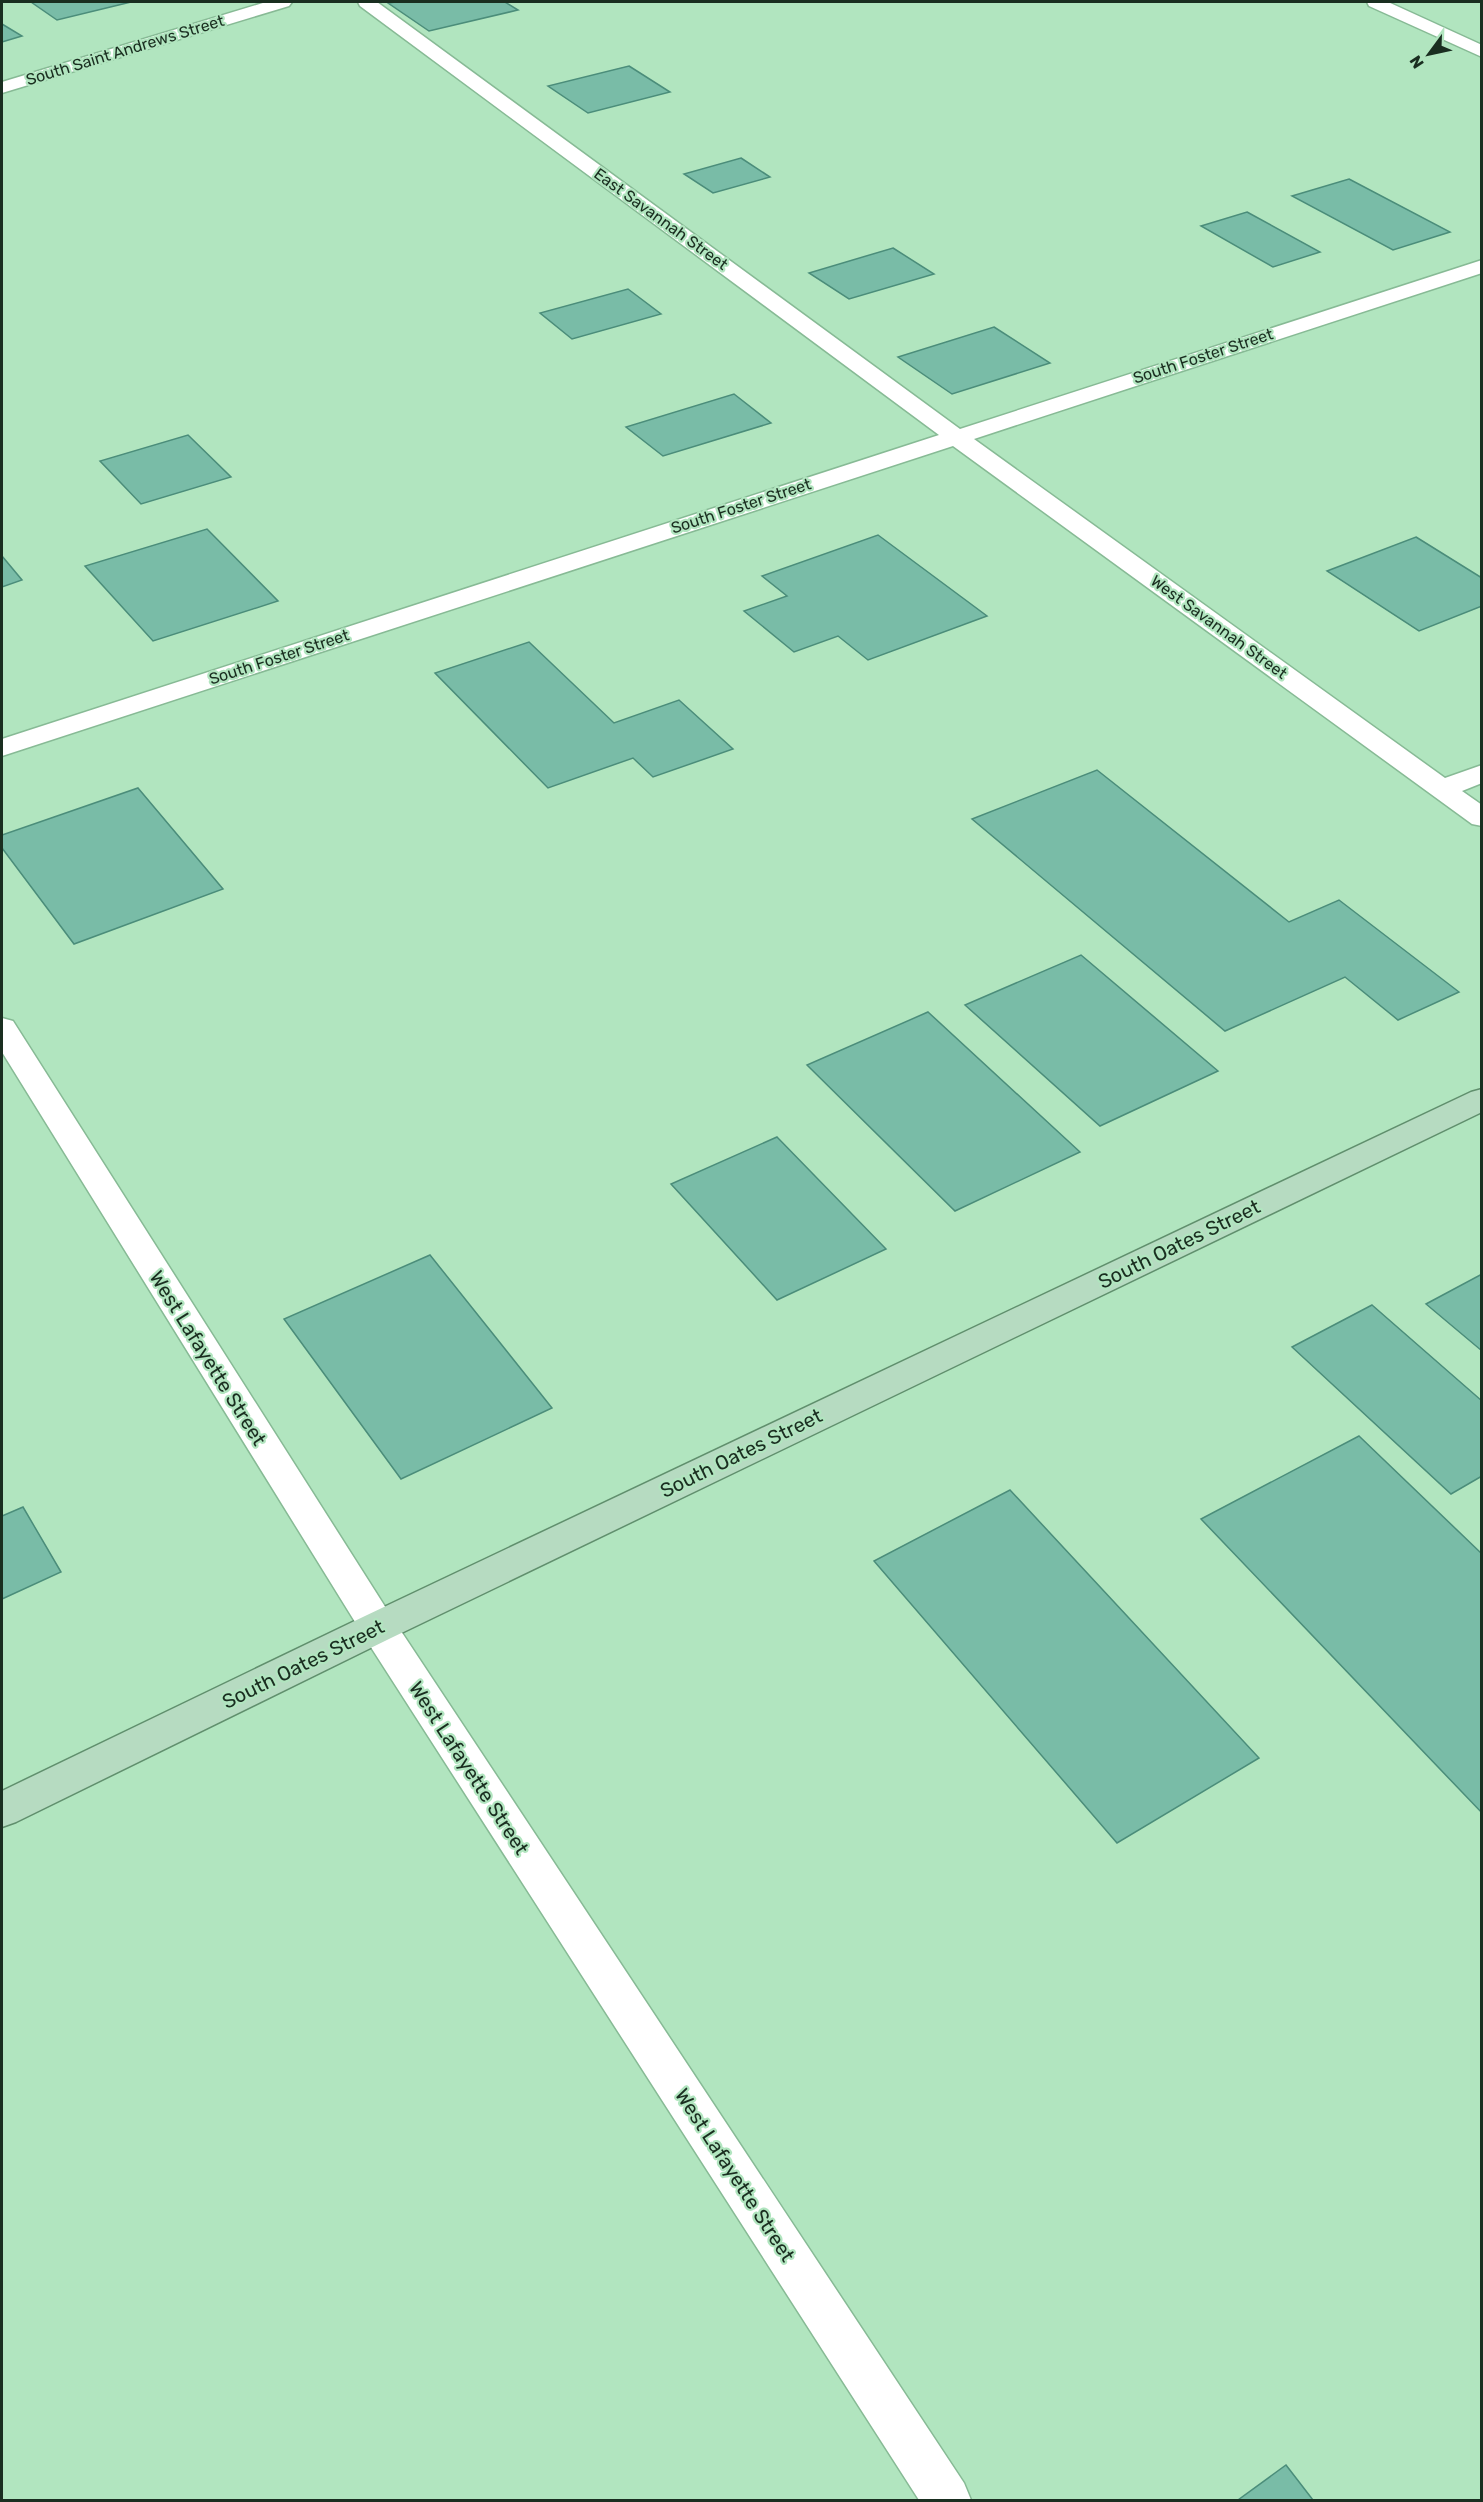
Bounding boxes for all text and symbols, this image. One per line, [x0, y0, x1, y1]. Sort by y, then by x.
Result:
street label: South Saint Andrews Street [24, 11, 226, 89]
north arrow [1399, 24, 1459, 84]
text: N [1406, 52, 1428, 72]
street label: East Savannah Street [590, 164, 732, 274]
street label: South Foster Street [1130, 324, 1276, 388]
street label: South Foster Street [668, 474, 814, 538]
street label: West Savannah Street [1147, 571, 1291, 683]
street label: South Foster Street [206, 625, 352, 689]
street label: South Oates Street [1094, 1194, 1264, 1294]
street label: West Lafayette Street [144, 1266, 272, 1450]
street label: South Oates Street [656, 1403, 826, 1503]
street label: South Oates Street [218, 1614, 388, 1714]
street label: West Lafayette Street [404, 1677, 534, 1859]
street label: West Lafayette Street [670, 2084, 800, 2266]

